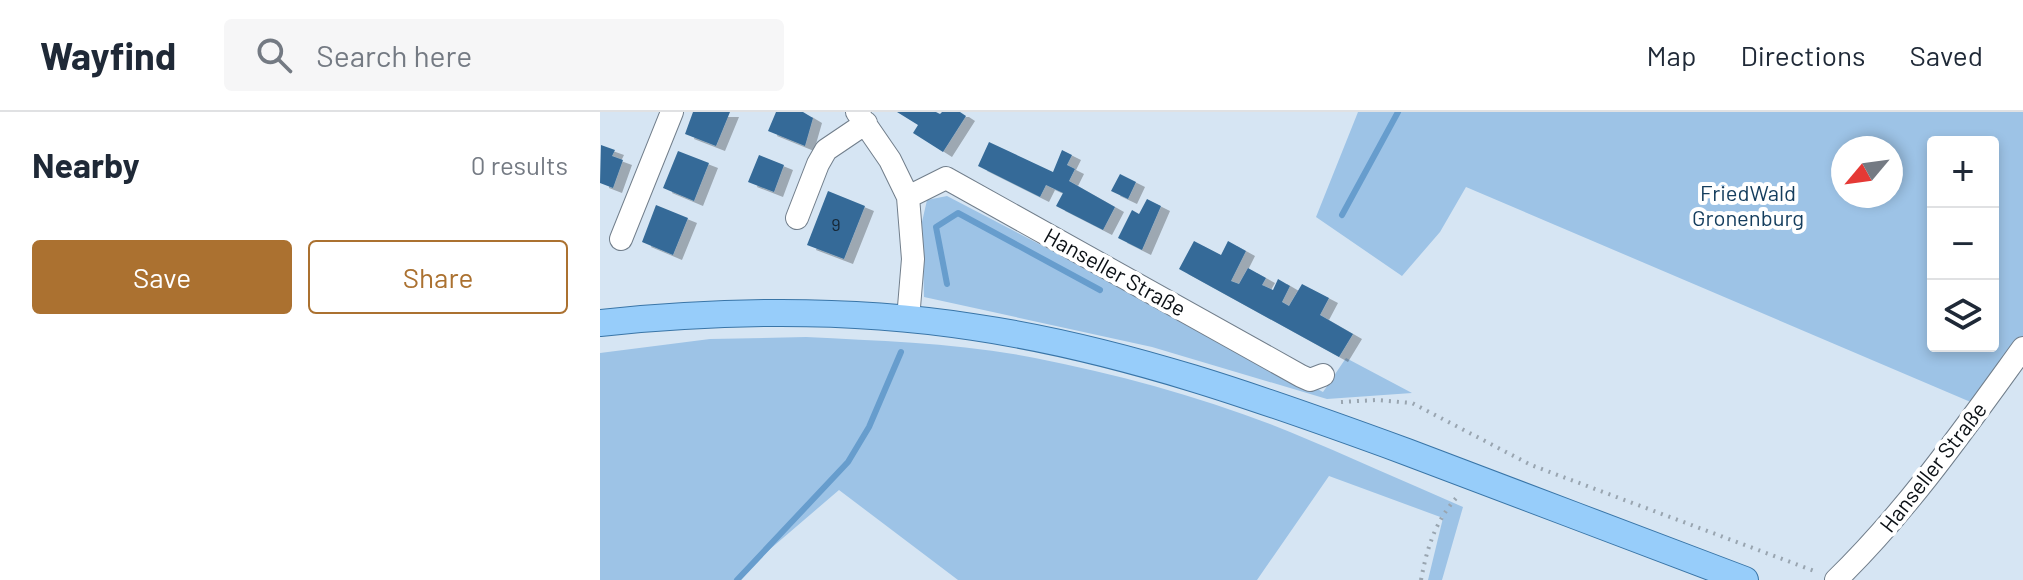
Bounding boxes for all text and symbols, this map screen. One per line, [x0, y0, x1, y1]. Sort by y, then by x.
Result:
search box [224, 19, 784, 91]
text: Wayfind [40, 32, 176, 78]
icon: search [252, 33, 296, 77]
text: Search here [316, 37, 472, 73]
text: Map [1647, 38, 1696, 72]
text: Directions [1740, 38, 1866, 72]
text: Saved [1910, 38, 1983, 72]
north arrow [1831, 136, 1903, 208]
map controls [1927, 136, 1999, 352]
button: + [1927, 136, 1999, 208]
text: Nearby [32, 144, 140, 185]
text: 0 results [471, 149, 568, 180]
park label: FriedWald Gronenburg [1692, 179, 1804, 230]
button: − [1927, 208, 1999, 280]
house number: 9 [831, 213, 841, 235]
street label: Hanseller Straße [1040, 221, 1191, 321]
button: Save [32, 240, 292, 314]
button: Share [308, 240, 568, 314]
button: layers [1927, 280, 1999, 352]
street label: Hanseller Straße [1873, 396, 1991, 537]

